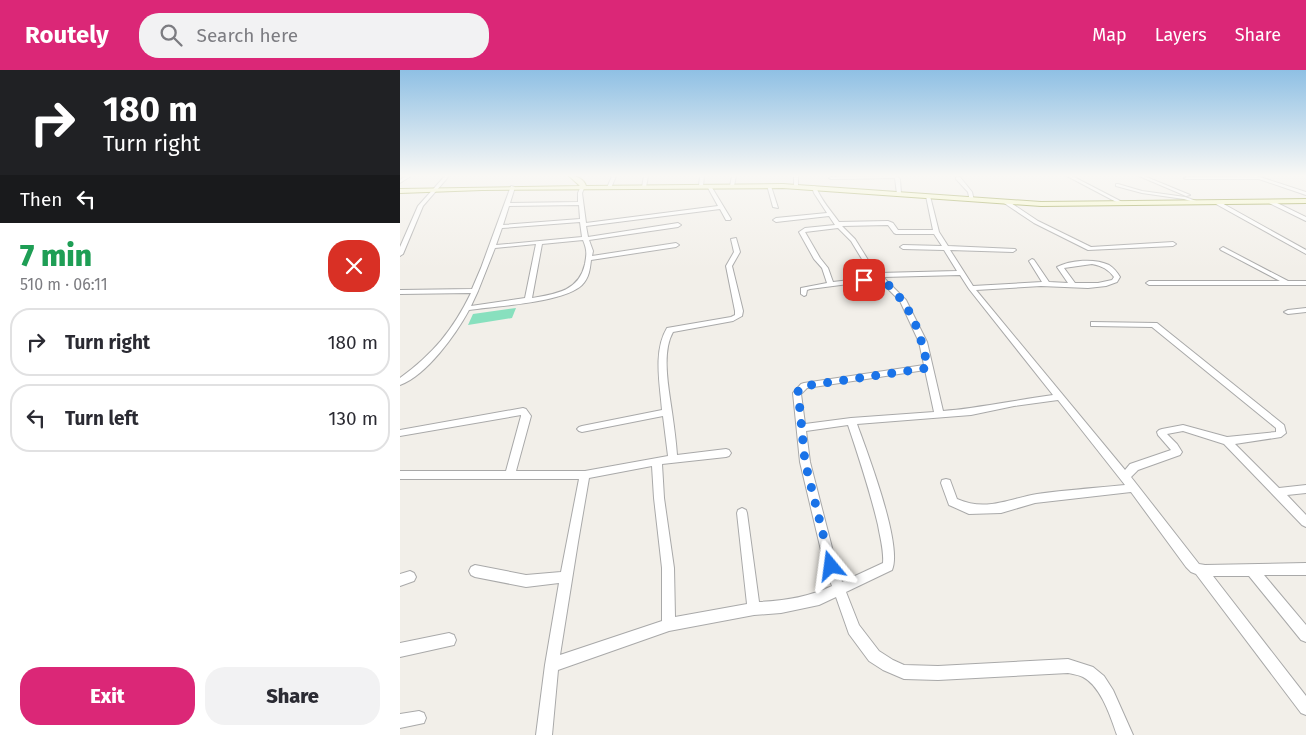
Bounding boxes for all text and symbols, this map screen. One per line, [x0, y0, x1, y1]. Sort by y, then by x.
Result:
search box [139, 13, 489, 58]
text: Routely [25, 21, 109, 49]
icon: search [157, 21, 185, 49]
text: Search here [197, 24, 298, 47]
text: Map [1092, 24, 1127, 46]
text: Layers [1155, 24, 1207, 46]
text: Share [1235, 24, 1281, 46]
text: 180 m [103, 88, 198, 130]
icon: right [20, 90, 85, 155]
text: Turn right [103, 130, 200, 157]
icon: left [72, 185, 100, 213]
text: Then [20, 188, 62, 211]
text: 7 min [20, 238, 92, 274]
button: close [328, 240, 380, 292]
pin [843, 259, 885, 301]
icon: arrive [850, 266, 878, 294]
text: 510 m · 06:11 [20, 275, 108, 294]
icon: right [22, 328, 50, 356]
text: Turn right [65, 331, 150, 354]
text: 180 m [327, 331, 378, 354]
icon: left [22, 404, 50, 432]
text: Turn left [65, 407, 139, 430]
text: 130 m [328, 407, 378, 430]
position arrow [804, 539, 856, 591]
button: Exit [20, 667, 195, 725]
button: Share [205, 667, 380, 725]

